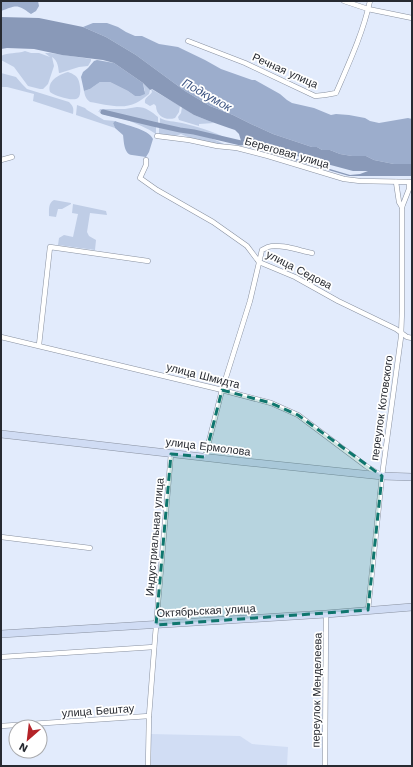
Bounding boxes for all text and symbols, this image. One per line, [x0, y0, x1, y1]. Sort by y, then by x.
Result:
street label: Речная улица [250, 51, 321, 92]
water label: Подкумок [180, 76, 235, 115]
street label: Береговая улица [243, 135, 332, 172]
street label: улица Седова [264, 248, 335, 293]
street label: переулок Котовского [368, 355, 396, 461]
street label: улица Шмидта [165, 361, 242, 392]
street label: улица Ермолова [165, 435, 252, 459]
street label: Индустриальная улица [143, 476, 167, 597]
street label: Октябрьская улица [156, 602, 257, 620]
street label: переулок Менделеева [309, 632, 325, 748]
street label: улица Бештау [61, 702, 135, 720]
north arrow [8, 719, 48, 759]
text: N [17, 740, 30, 755]

